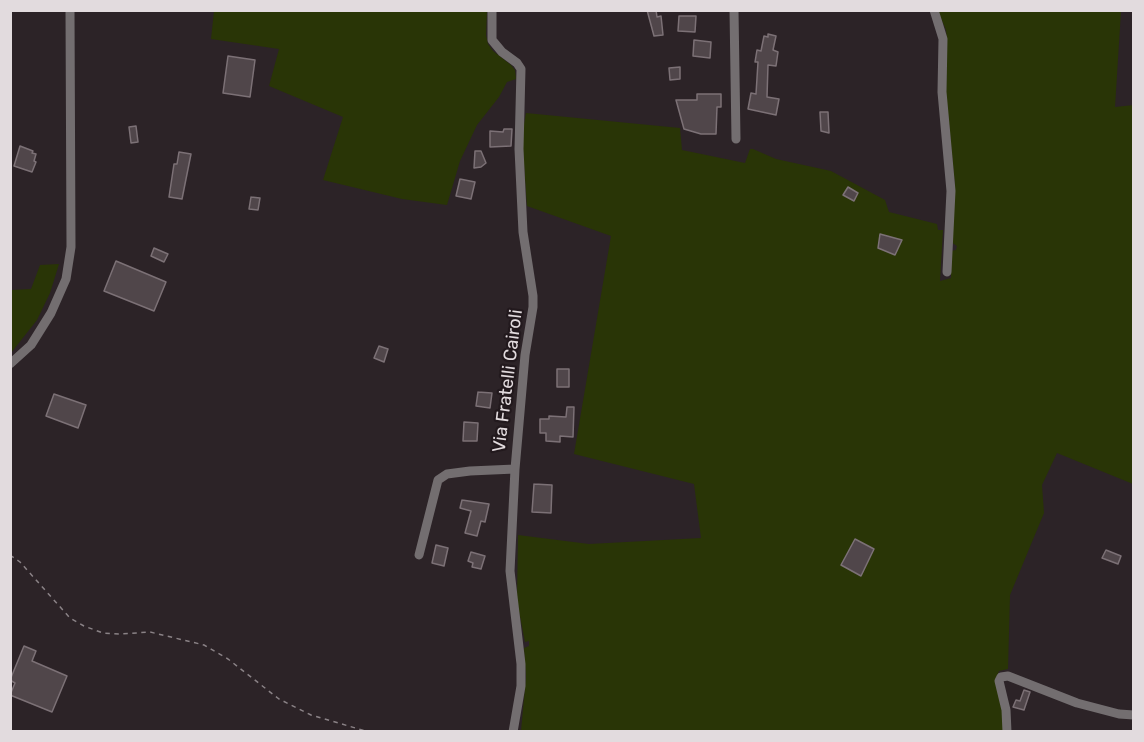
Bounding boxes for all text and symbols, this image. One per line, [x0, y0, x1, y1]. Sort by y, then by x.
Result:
street label: Via Fratelli Cairoli [489, 308, 527, 454]

